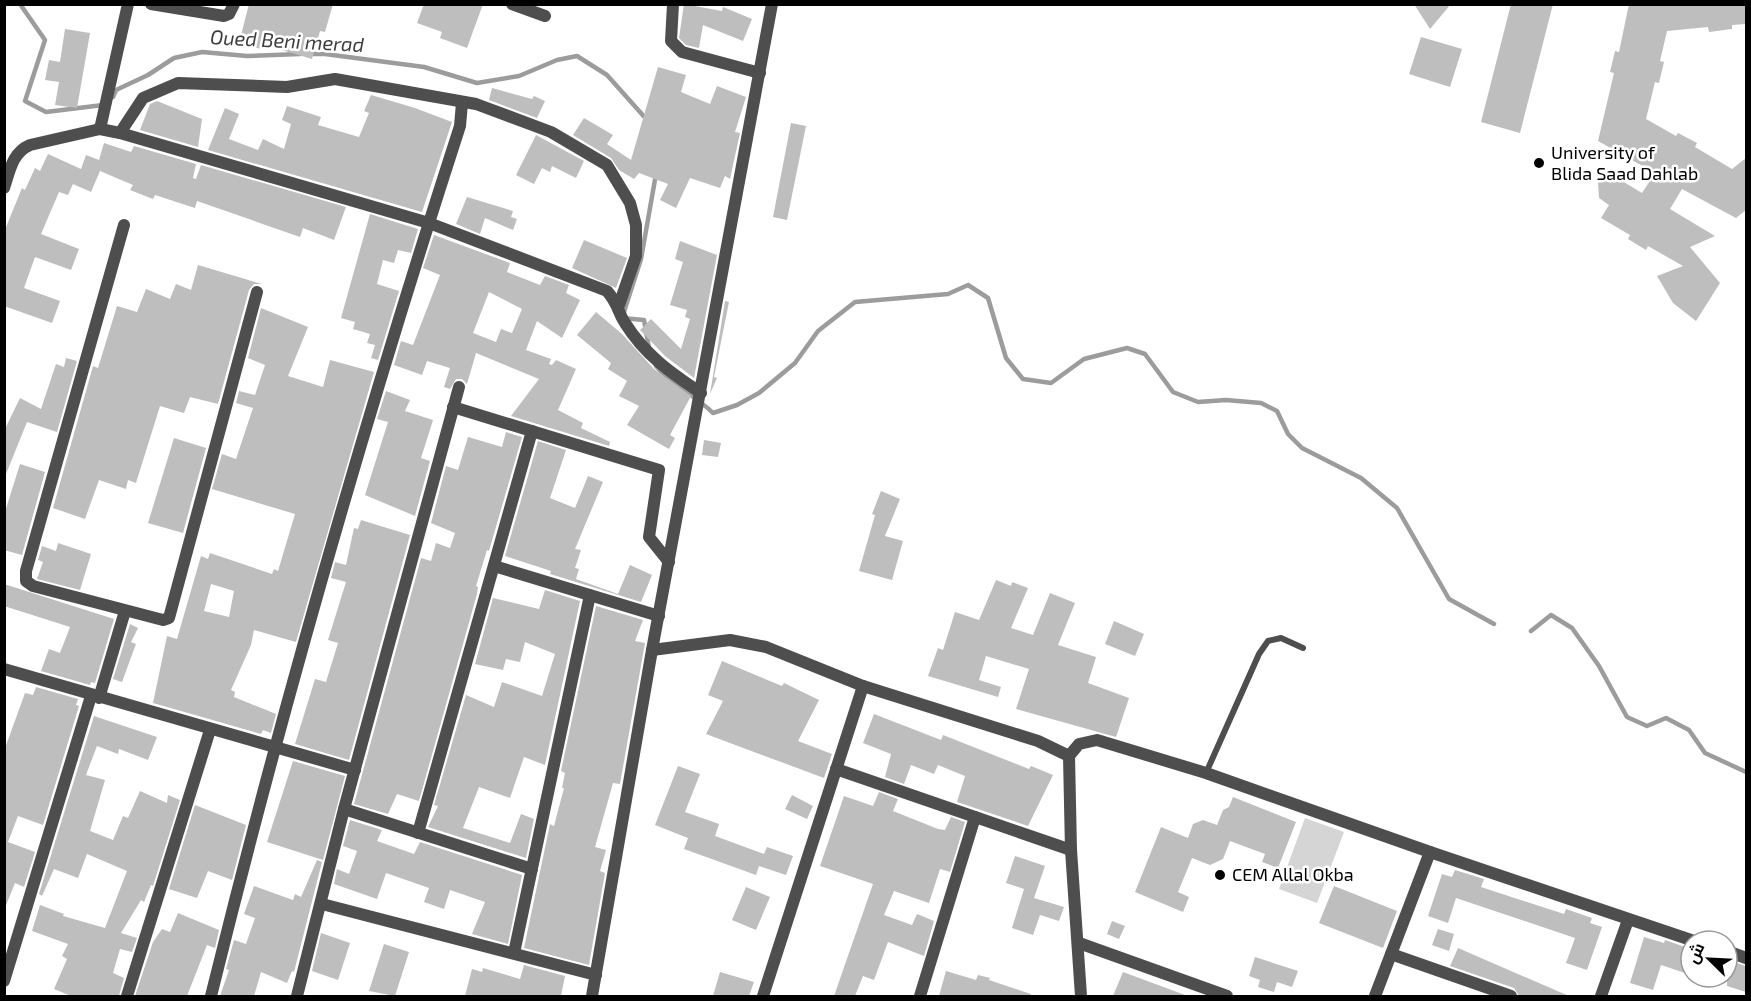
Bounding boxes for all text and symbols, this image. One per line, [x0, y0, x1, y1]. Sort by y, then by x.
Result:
water label: Oued Beni merad [209, 24, 365, 56]
place label: University of Blida Saad Dahlab [1551, 141, 1698, 184]
marker: University of Blida Saad Dahlab [1532, 156, 1546, 170]
place label: CEM Allal Okba [1232, 863, 1354, 885]
marker: CEM Allal Okba [1213, 868, 1227, 882]
north arrow [1679, 929, 1739, 989]
text: ش [1682, 939, 1709, 966]

